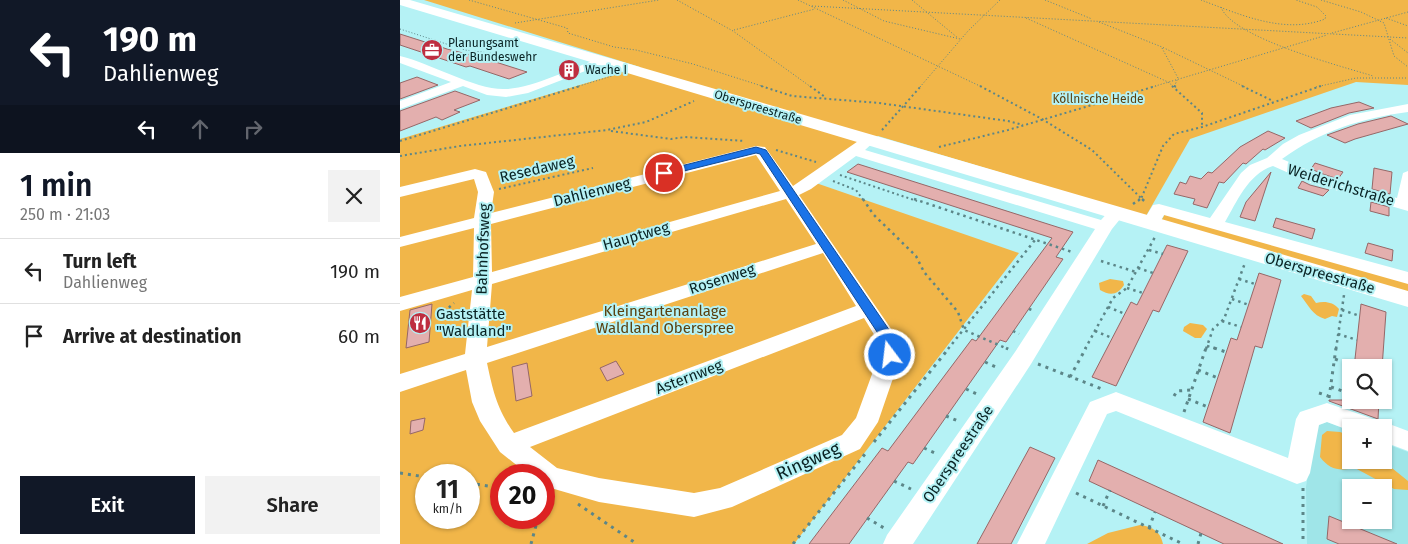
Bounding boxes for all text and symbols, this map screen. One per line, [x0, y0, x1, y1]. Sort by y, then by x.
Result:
text: 190 m [103, 18, 197, 60]
icon: left [20, 20, 85, 85]
place label: Planungsamt der Bundeswehr [448, 36, 537, 64]
office icon: Planungsamt der Bundeswehr [420, 38, 444, 62]
building icon: Wache I [557, 58, 581, 82]
text: Dahlienweg [103, 60, 219, 87]
place label: Wache I [585, 63, 627, 77]
street label: Oberspreestraße [713, 87, 803, 127]
park label: Köllnische Heide [1052, 92, 1144, 106]
icon: left [133, 115, 161, 143]
icon: ahead [186, 115, 214, 143]
icon: right [239, 115, 267, 143]
street label: Resedaweg [498, 152, 576, 186]
pin [643, 152, 685, 194]
icon: arrive [650, 159, 678, 187]
street label: Weiderichstraße [1285, 160, 1397, 210]
text: 1 min [20, 168, 92, 204]
button: close [328, 170, 380, 222]
street label: Dahlienweg [552, 174, 633, 210]
street label: Bahnhofsweg [472, 203, 494, 295]
text: 250 m · 21:03 [20, 205, 110, 224]
street label: Hauptweg [601, 218, 671, 254]
street label: Oberspreestraße [1263, 249, 1377, 297]
text: Turn left [63, 250, 137, 273]
icon: left [20, 257, 48, 285]
text: 190 m [330, 260, 380, 283]
street label: Rosenweg [687, 260, 757, 298]
text: Dahlienweg [63, 273, 147, 292]
park label: Kleingartenanlage Waldland Oberspree [596, 302, 734, 337]
place label: Gaststätte "Waldland" [436, 305, 511, 340]
restaurant icon: Gaststätte "Waldland" [408, 311, 432, 335]
icon: arrive [20, 322, 48, 350]
text: Arrive at destination [63, 325, 242, 348]
text: 60 m [338, 325, 380, 348]
position arrow [863, 328, 915, 380]
street label: Asternweg [653, 356, 725, 398]
map controls [1342, 359, 1392, 529]
button: search [1342, 359, 1392, 409]
street label: Oberspreestraße [919, 402, 997, 506]
button: + [1342, 419, 1392, 469]
street label: Ringweg [772, 437, 844, 485]
speed limit sign: 20 [490, 464, 555, 529]
text: 11 [436, 475, 459, 505]
button: Exit [20, 476, 195, 534]
button: Share [205, 476, 380, 534]
button: − [1342, 479, 1392, 529]
text: km/h [433, 502, 462, 516]

